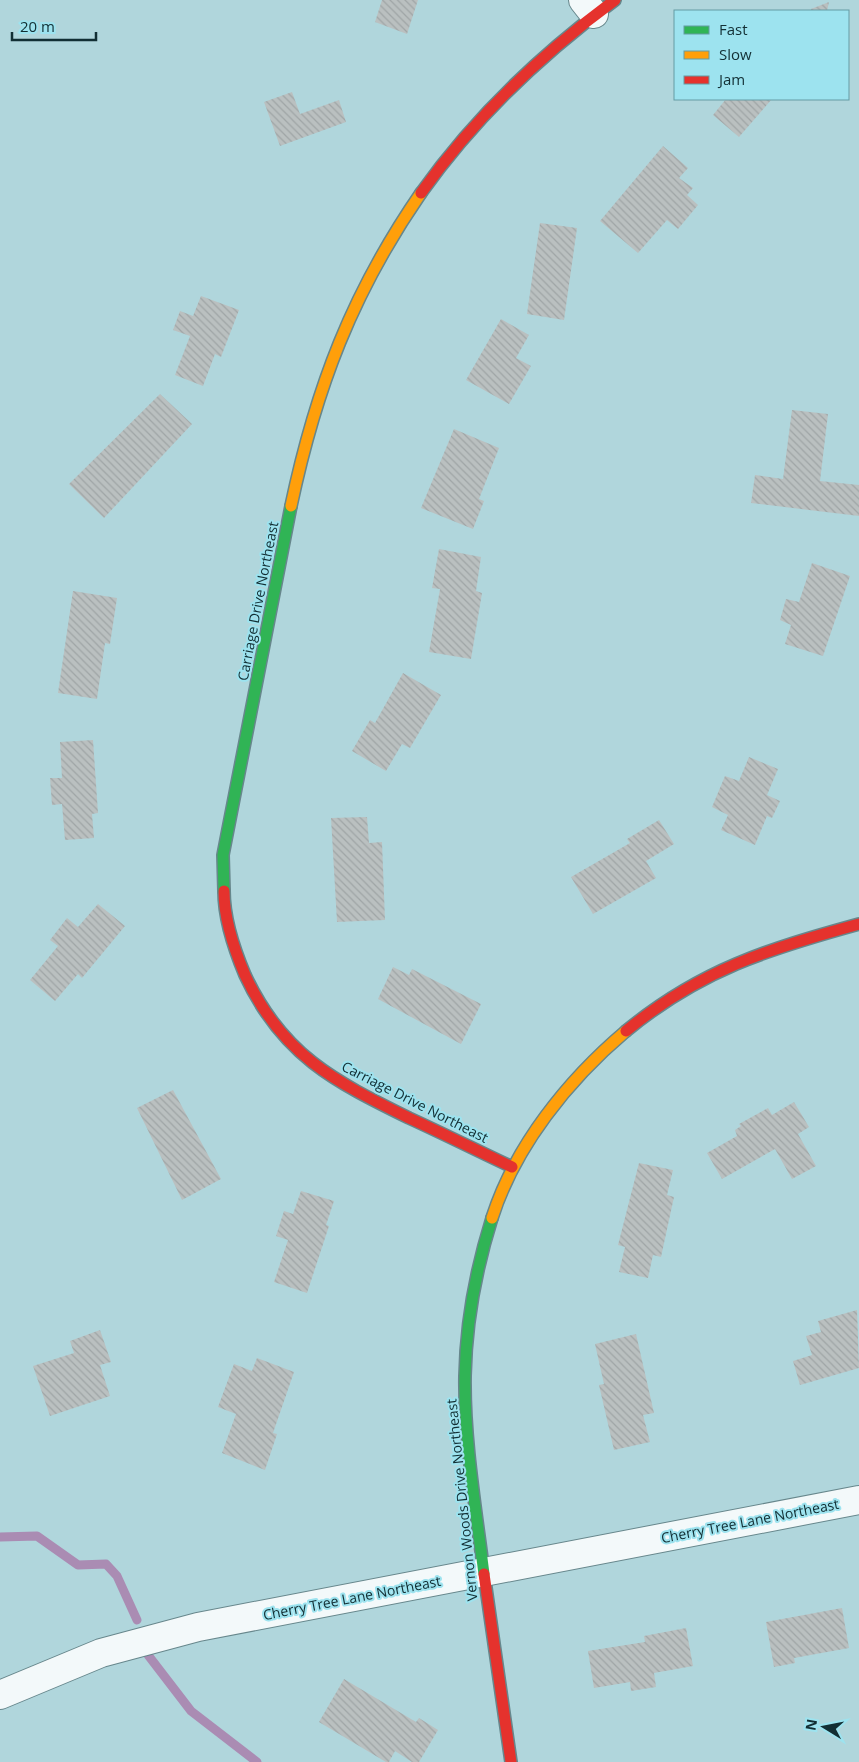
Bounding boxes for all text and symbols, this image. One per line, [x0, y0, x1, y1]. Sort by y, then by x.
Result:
scale bar [12, 10, 96, 42]
legend [674, 10, 849, 100]
text: 20 m [20, 16, 55, 36]
text: Fast [719, 19, 748, 39]
text: Slow [719, 44, 752, 64]
text: Jam [717, 69, 745, 89]
street label: Carriage Drive Northeast [233, 520, 282, 682]
street label: Carriage Drive Northeast [339, 1056, 492, 1147]
street label: Vernon Woods Drive Northeast [441, 1398, 482, 1602]
street label: Cherry Tree Lane Northeast [659, 1494, 841, 1547]
street label: Cherry Tree Lane Northeast [261, 1571, 443, 1624]
north arrow [799, 1702, 849, 1752]
text: N [800, 1717, 821, 1732]

